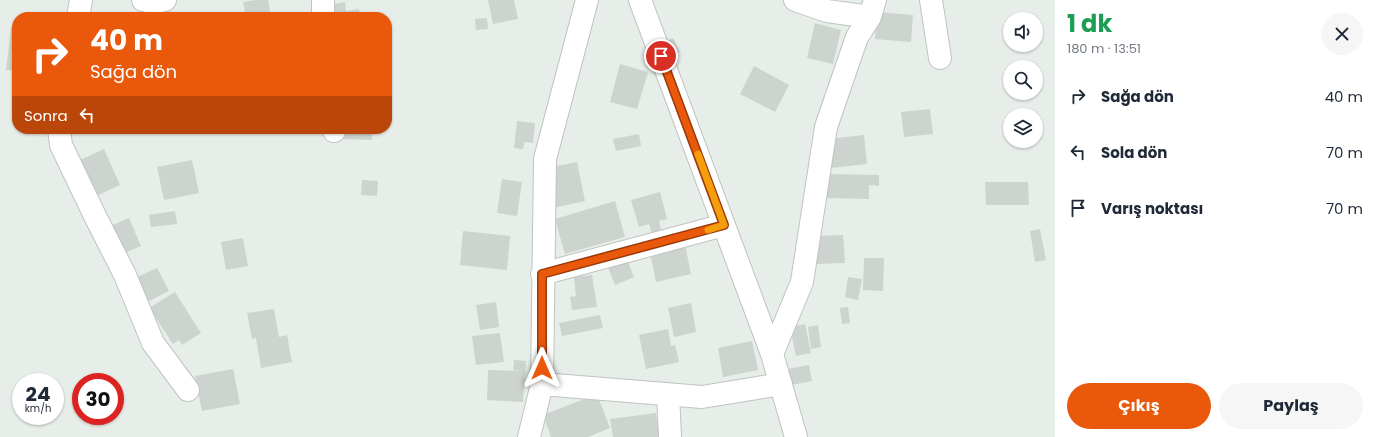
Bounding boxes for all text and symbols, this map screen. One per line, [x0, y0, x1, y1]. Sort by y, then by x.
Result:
text: 1 dk [1067, 7, 1112, 40]
map controls [1003, 12, 1043, 148]
button: sound [1003, 12, 1043, 52]
button: close [1321, 13, 1363, 55]
text: 40 m [90, 21, 163, 60]
icon: right [24, 28, 76, 80]
pin [644, 39, 678, 73]
text: 180 m · 13:51 [1067, 39, 1141, 58]
icon: arrive [650, 45, 672, 67]
text: Sağa dön [90, 59, 177, 84]
button: search [1003, 60, 1043, 100]
icon: right [1067, 85, 1089, 107]
text: Sağa dön [1101, 86, 1174, 107]
text: 40 m [1325, 86, 1363, 107]
icon: left [76, 104, 98, 126]
text: Sonra [24, 105, 68, 126]
button: layers [1003, 108, 1043, 148]
icon: left [1067, 141, 1089, 163]
text: Sola dön [1101, 142, 1167, 163]
text: 70 m [1326, 142, 1363, 163]
icon: arrive [1067, 197, 1089, 219]
text: Varış noktası [1101, 198, 1203, 219]
text: 70 m [1326, 198, 1363, 219]
position arrow [521, 347, 563, 389]
speed limit sign: 30 [72, 373, 124, 425]
text: 24 [26, 380, 50, 408]
button: Çıkış [1067, 383, 1211, 429]
button: Paylaş [1219, 383, 1363, 429]
text: km/h [25, 401, 51, 416]

